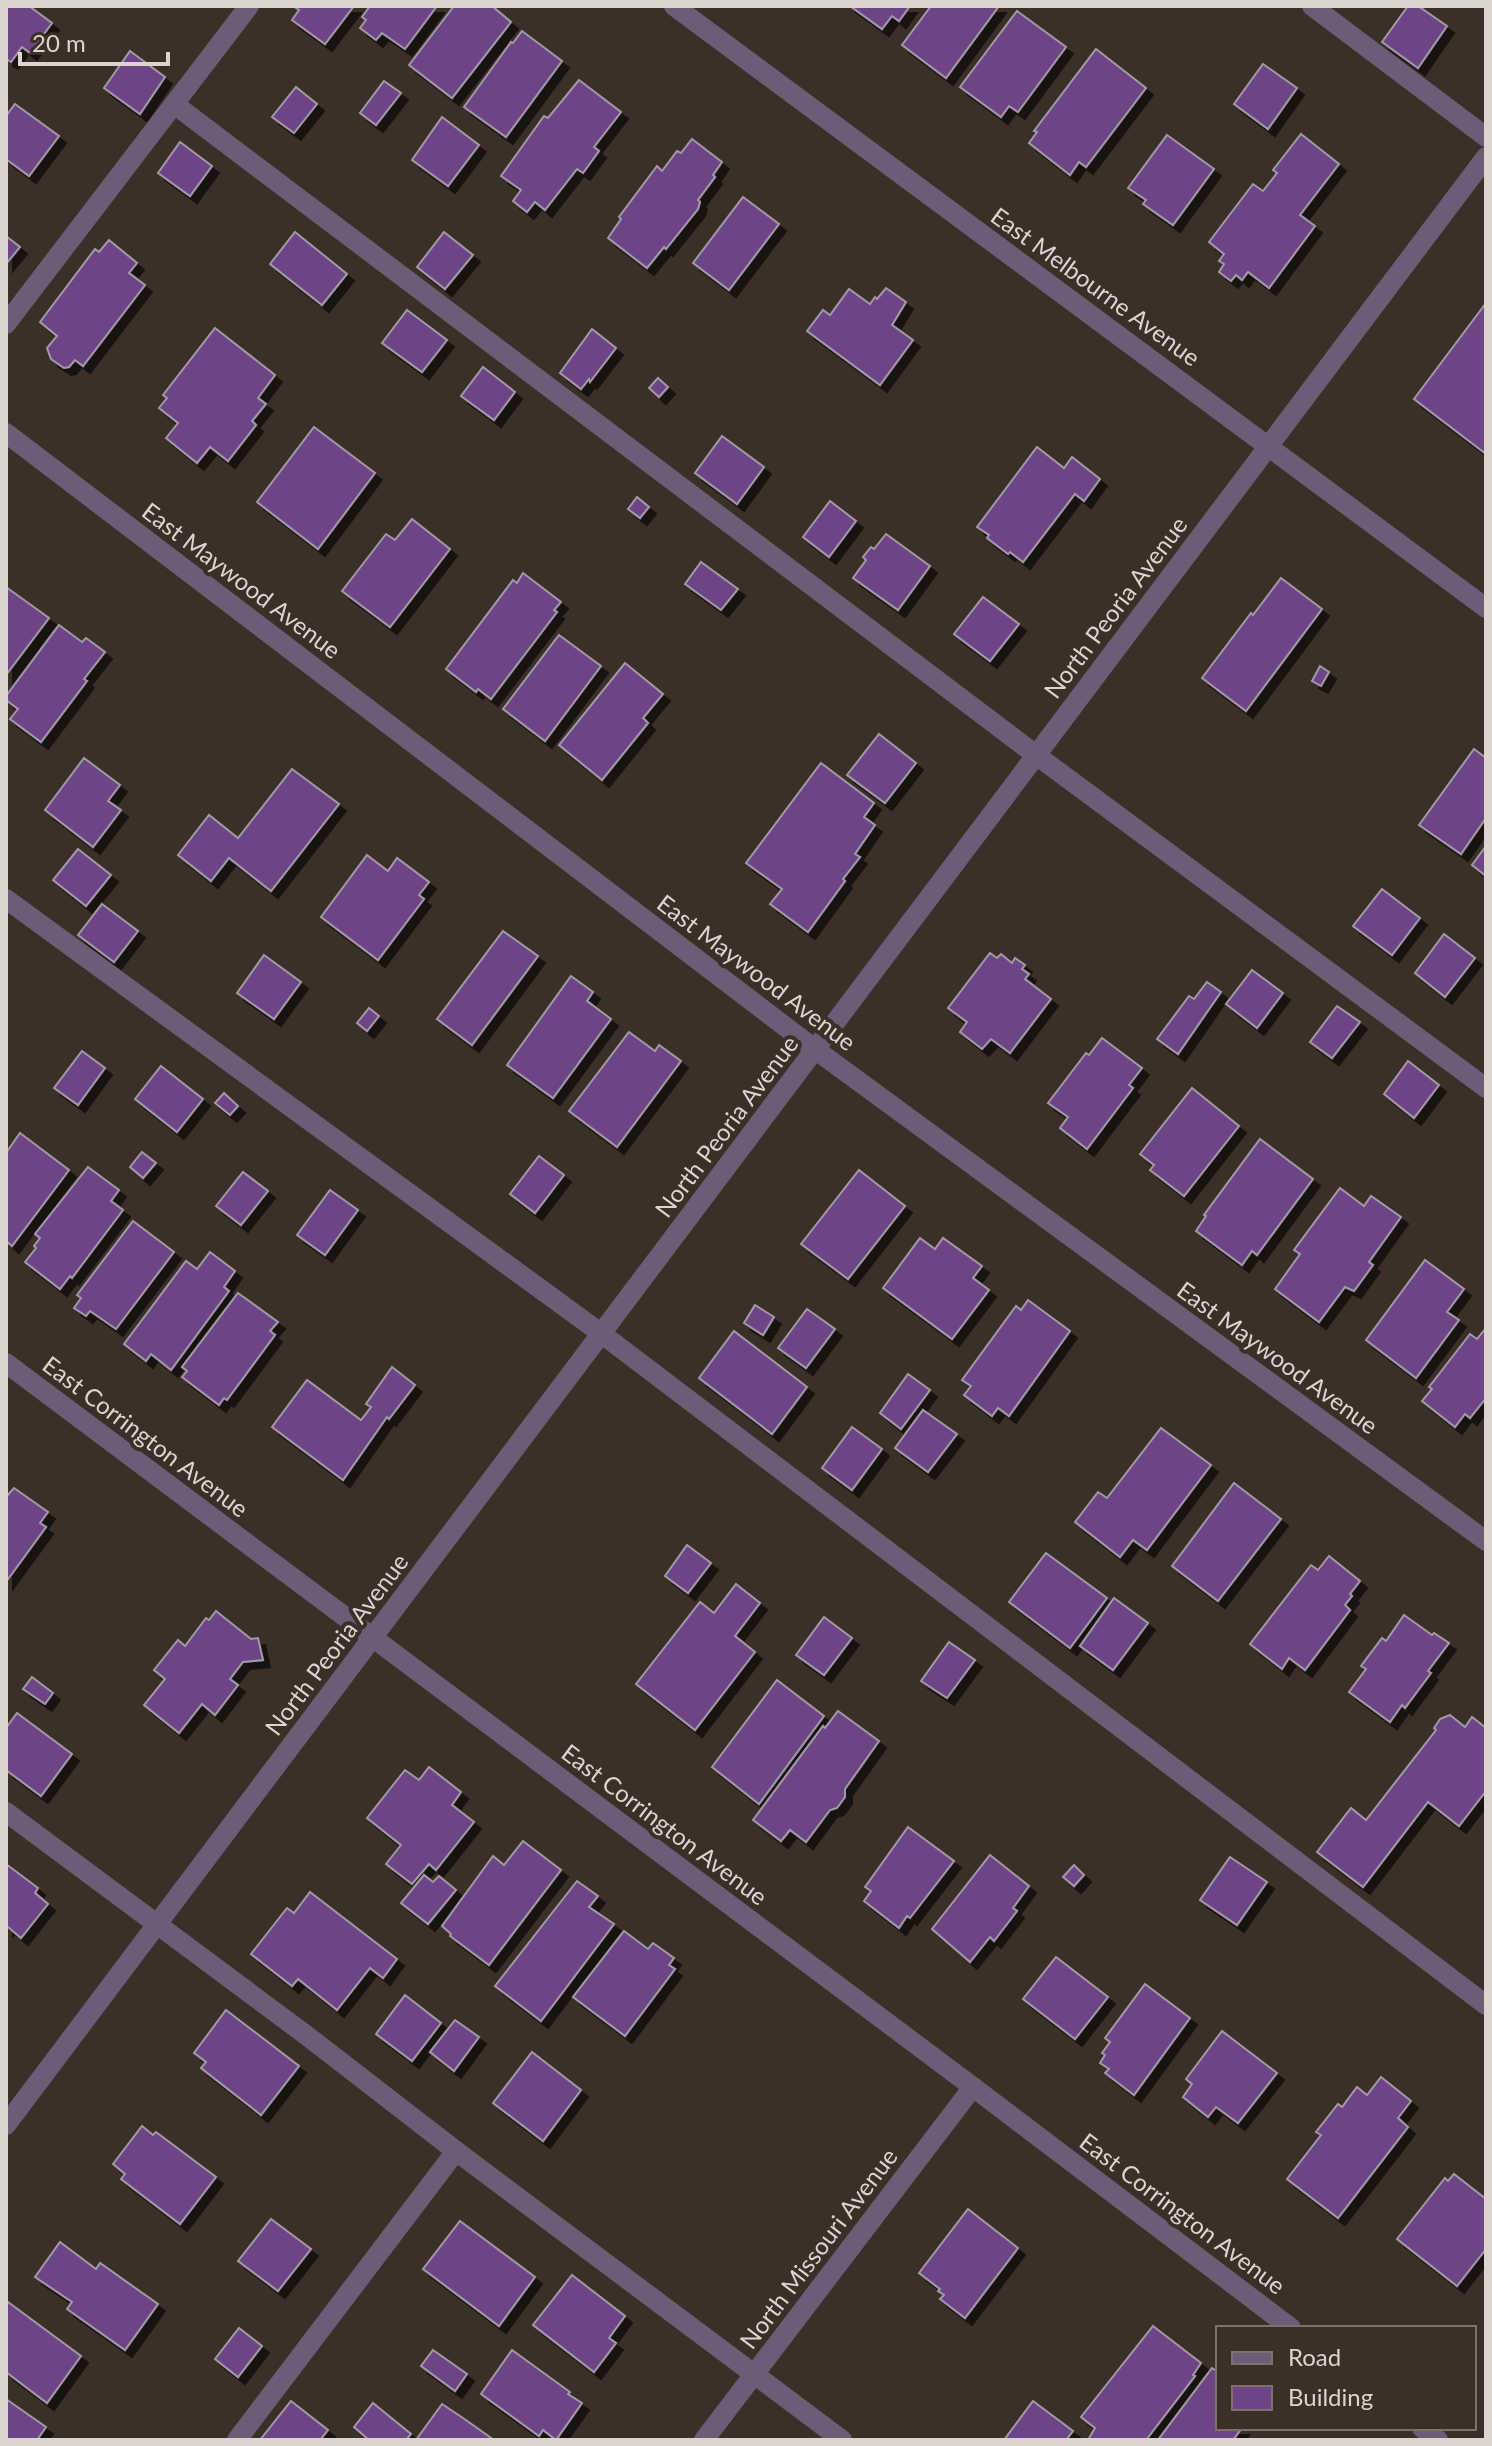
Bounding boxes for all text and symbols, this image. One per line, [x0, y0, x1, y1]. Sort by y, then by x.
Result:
scale bar [20, 16, 168, 66]
text: 20 m [32, 28, 86, 57]
street label: East Melbourne Avenue [986, 200, 1206, 372]
street label: East Maywood Avenue [137, 496, 347, 664]
street label: North Peoria Avenue [1037, 511, 1193, 703]
street label: East Maywood Avenue [652, 888, 862, 1056]
street label: North Peoria Avenue [648, 1030, 804, 1222]
street label: East Maywood Avenue [1172, 1274, 1384, 1440]
street label: East Corrington Avenue [38, 1349, 254, 1523]
street label: North Peoria Avenue [258, 1548, 414, 1740]
street label: East Corrington Avenue [557, 1737, 773, 1911]
street label: East Corrington Avenue [1075, 2126, 1291, 2300]
street label: North Missouri Avenue [733, 2142, 903, 2354]
legend [1216, 2326, 1476, 2430]
text: Road [1288, 2342, 1341, 2371]
text: Building [1288, 2382, 1373, 2411]

